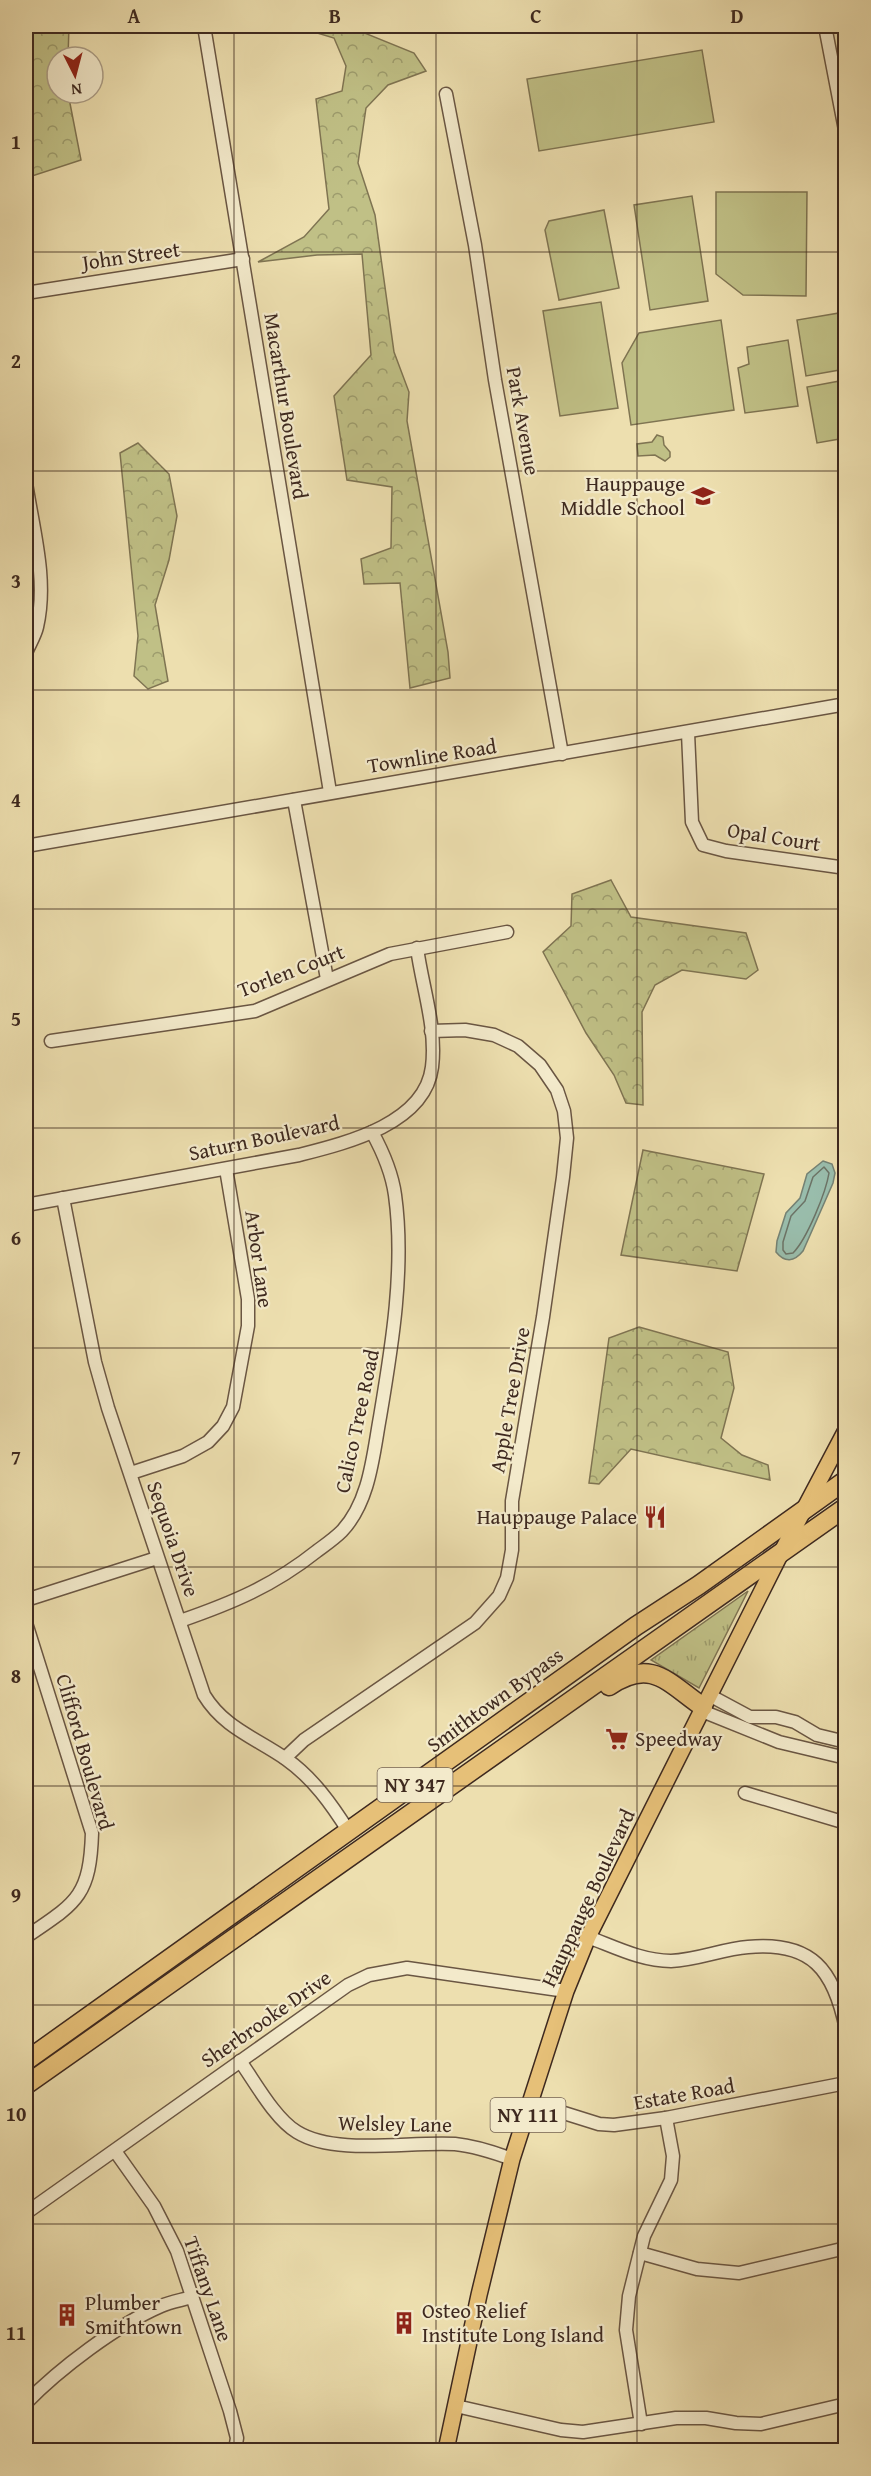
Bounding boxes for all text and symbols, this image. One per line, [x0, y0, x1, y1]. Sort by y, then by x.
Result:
text: A [128, 1, 141, 30]
text: B [329, 1, 341, 30]
text: C [530, 1, 542, 30]
text: D [730, 1, 744, 30]
north arrow [45, 45, 105, 105]
text: N [70, 77, 83, 102]
text: 1 [11, 127, 21, 156]
street label: John Street [77, 233, 183, 278]
street label: Macarthur Boulevard [256, 311, 317, 502]
text: 2 [11, 346, 21, 375]
street label: Park Avenue [499, 364, 548, 478]
place label: Hauppauge Middle School [561, 468, 685, 523]
school or university icon: Hauppauge Middle School [690, 483, 716, 509]
text: 3 [11, 566, 21, 595]
street label: Townline Road [365, 730, 499, 781]
text: 4 [11, 785, 21, 814]
street label: Opal Court [725, 814, 824, 859]
street label: Torlen Court [233, 936, 349, 1005]
text: 5 [11, 1004, 21, 1033]
street label: Saturn Boulevard [186, 1106, 343, 1169]
street label: Arbor Lane [237, 1208, 282, 1310]
text: 6 [11, 1223, 21, 1252]
street label: Apple Tree Drive [481, 1325, 538, 1475]
street label: Calico Tree Road [326, 1345, 387, 1496]
text: 7 [11, 1442, 21, 1471]
street label: Sequoia Drive [139, 1477, 208, 1601]
place label: Hauppauge Palace [477, 1501, 637, 1532]
restaurant icon: Hauppauge Palace [642, 1504, 668, 1530]
street label: Smithtown Bypass [420, 1639, 569, 1760]
text: 8 [11, 1661, 21, 1690]
street label: Clifford Boulevard [48, 1670, 123, 1834]
place label: Speedway [635, 1723, 723, 1754]
supermarket icon: Speedway [604, 1726, 630, 1752]
road number: NY 347 [378, 1768, 452, 1802]
street label: Hauppauge Boulevard [533, 1803, 643, 1992]
text: 9 [11, 1880, 21, 1909]
street label: Sherbrooke Drive [194, 1962, 337, 2075]
street label: Estate Road [631, 2069, 738, 2118]
road number: NY 111 [490, 2098, 566, 2132]
text: 10 [6, 2099, 26, 2128]
street label: Welsley Lane [338, 2107, 452, 2140]
street label: Tiffany Lane [176, 2232, 241, 2346]
place label: Plumber Smithtown [85, 2287, 182, 2342]
place label: Osteo Relief Institute Long Island [422, 2295, 605, 2350]
building icon: Plumber Smithtown [54, 2302, 80, 2328]
building icon: Osteo Relief Institute Long Island [391, 2310, 417, 2336]
text: 11 [6, 2318, 26, 2347]

